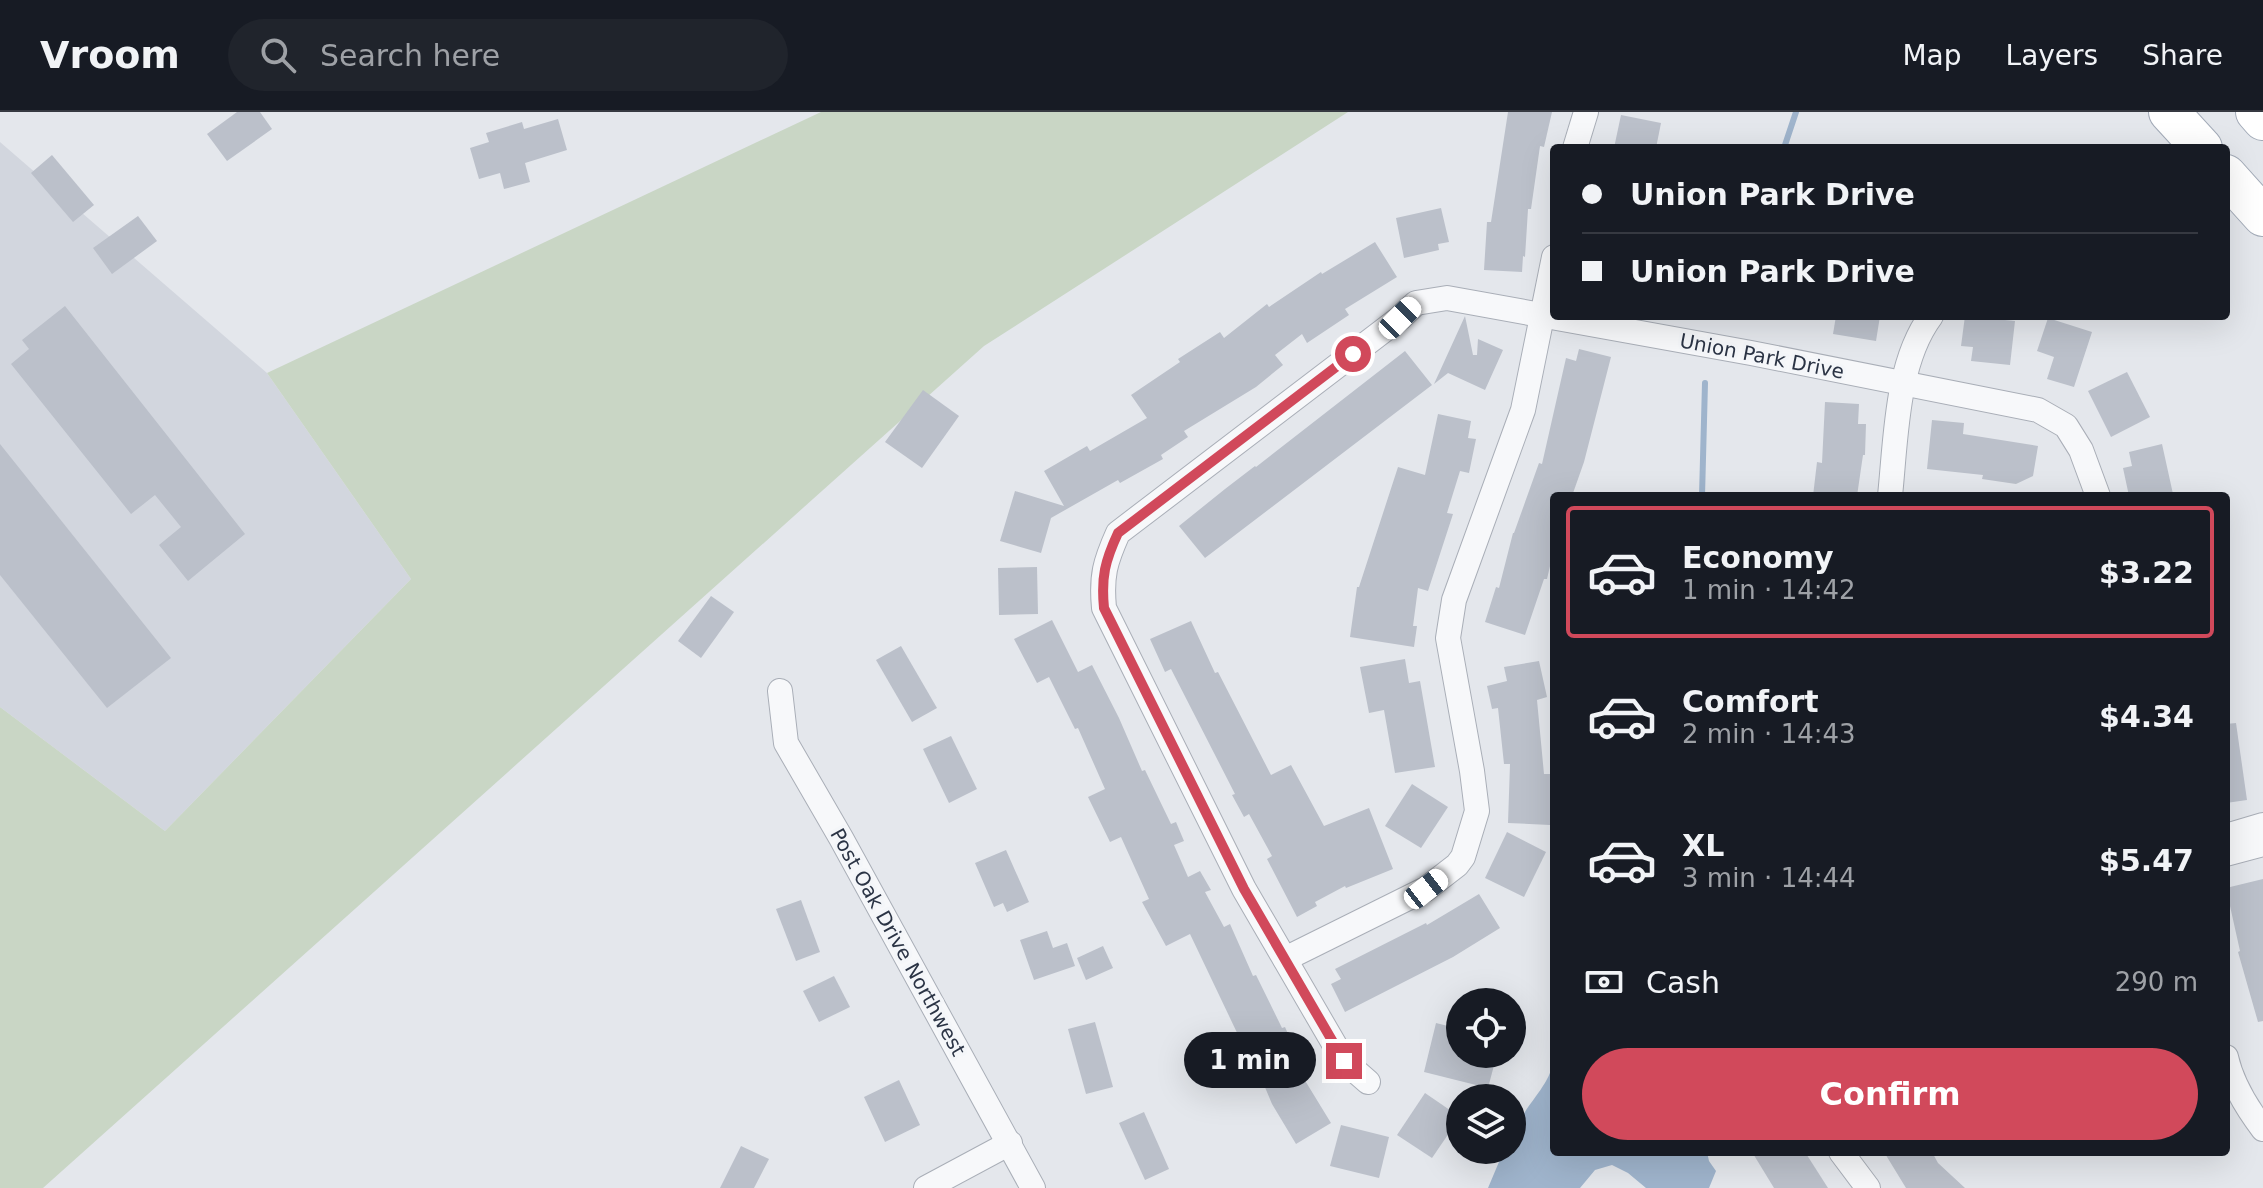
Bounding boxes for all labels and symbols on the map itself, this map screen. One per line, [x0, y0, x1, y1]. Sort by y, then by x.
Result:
car [1375, 293, 1425, 343]
street label: Union Park Drive [1678, 328, 1846, 384]
route start [1335, 336, 1371, 372]
street label: Post Oak Drive Northwest [825, 824, 971, 1060]
car [1400, 865, 1452, 913]
callout: 1 min [1184, 1033, 1316, 1089]
route end [1326, 1043, 1362, 1079]

